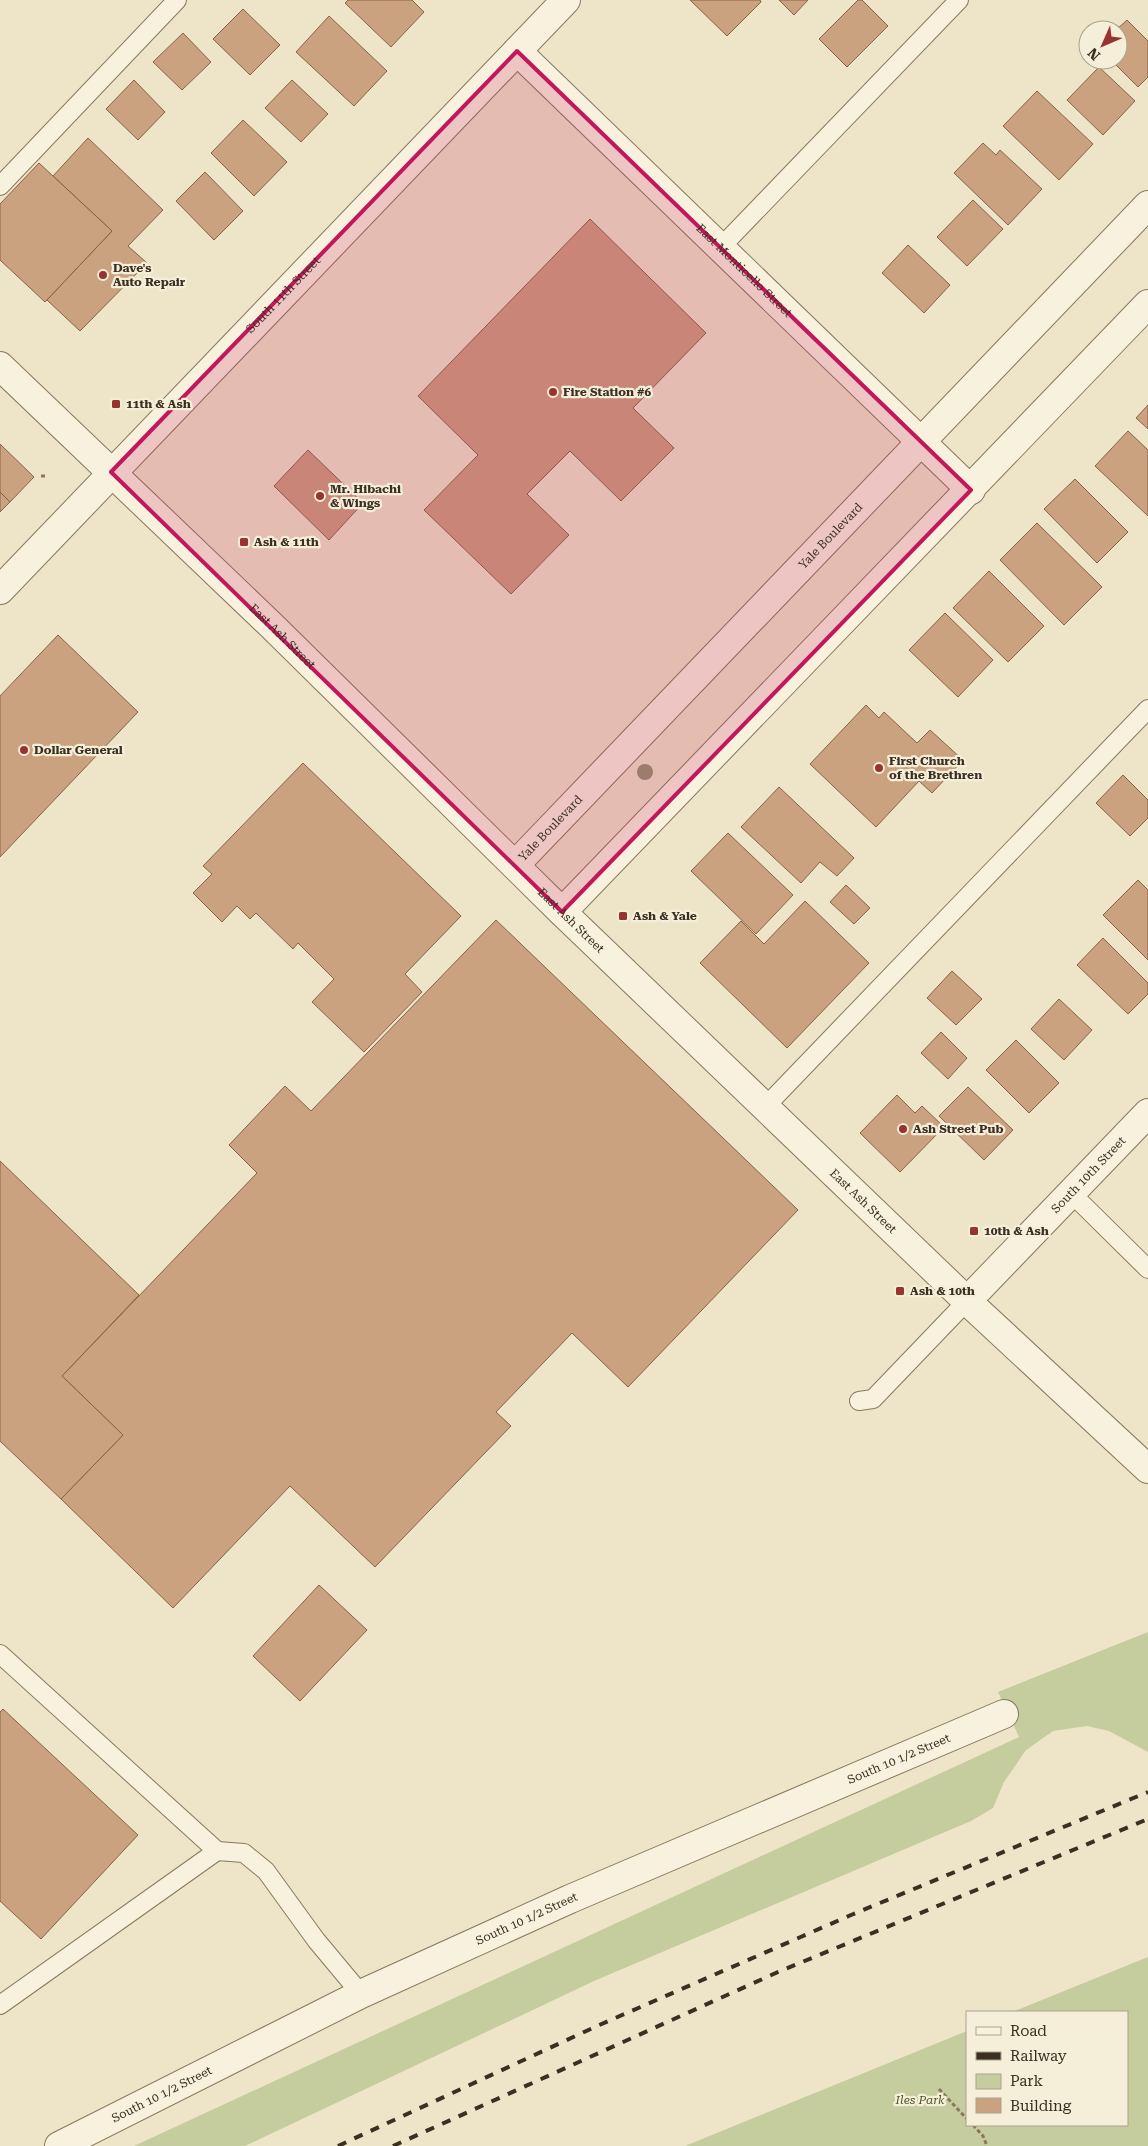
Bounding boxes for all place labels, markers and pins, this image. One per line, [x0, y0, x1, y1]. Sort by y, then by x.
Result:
place label: Dave's Auto Repair [113, 261, 186, 289]
marker: Dave's Auto Repair [97, 269, 109, 281]
place label: Fire Station #6 [563, 385, 652, 399]
marker: Fire Station #6 [547, 386, 559, 398]
place label: 11th & Ash [126, 397, 191, 411]
marker: 11th & Ash [110, 398, 122, 410]
place label: Mr. Hibachi & Wings [330, 482, 401, 510]
marker: Mr. Hibachi & Wings [314, 490, 326, 502]
place label: Ash & 11th [254, 535, 319, 549]
marker: Ash & 11th [238, 536, 250, 548]
place label: Dollar General [34, 743, 123, 757]
marker: Dollar General [18, 744, 30, 756]
place label: First Church of the Brethren [889, 754, 982, 782]
marker: First Church of the Brethren [873, 762, 885, 774]
place label: Ash & Yale [633, 909, 697, 923]
marker: Ash & Yale [617, 910, 629, 922]
place label: Ash Street Pub [913, 1122, 1004, 1136]
marker: Ash Street Pub [897, 1123, 909, 1135]
place label: 10th & Ash [984, 1224, 1049, 1238]
marker: 10th & Ash [968, 1225, 980, 1237]
place label: Ash & 10th [910, 1284, 975, 1298]
marker: Ash & 10th [894, 1285, 906, 1297]

